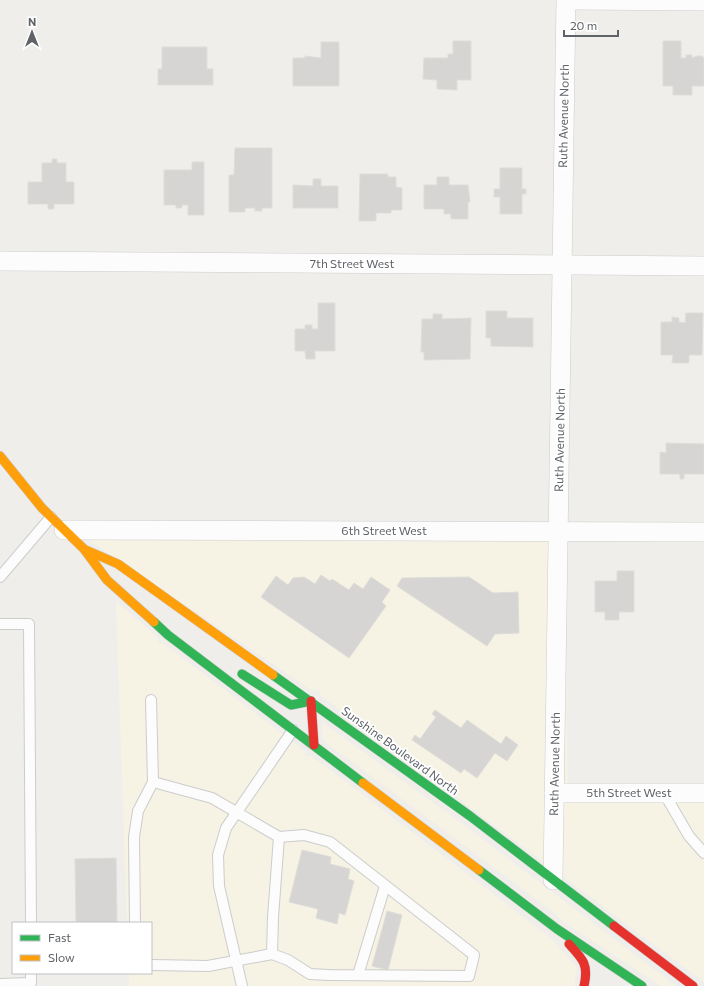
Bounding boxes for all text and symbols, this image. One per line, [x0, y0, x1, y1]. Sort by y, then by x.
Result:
north arrow [12, 12, 52, 52]
scale bar [564, 12, 618, 38]
text: N [28, 15, 36, 28]
text: 20 m [570, 18, 597, 32]
street label: Ruth Avenue North [555, 64, 571, 168]
street label: 7th Street West [310, 256, 394, 270]
street label: Ruth Avenue North [551, 388, 567, 492]
street label: 6th Street West [341, 523, 427, 537]
street label: Sunshine Boulevard North [339, 703, 462, 797]
street label: Ruth Avenue North [546, 712, 562, 816]
street label: 5th Street West [586, 785, 672, 799]
legend [12, 922, 152, 974]
text: Fast [48, 930, 71, 944]
text: Slow [48, 950, 75, 964]

